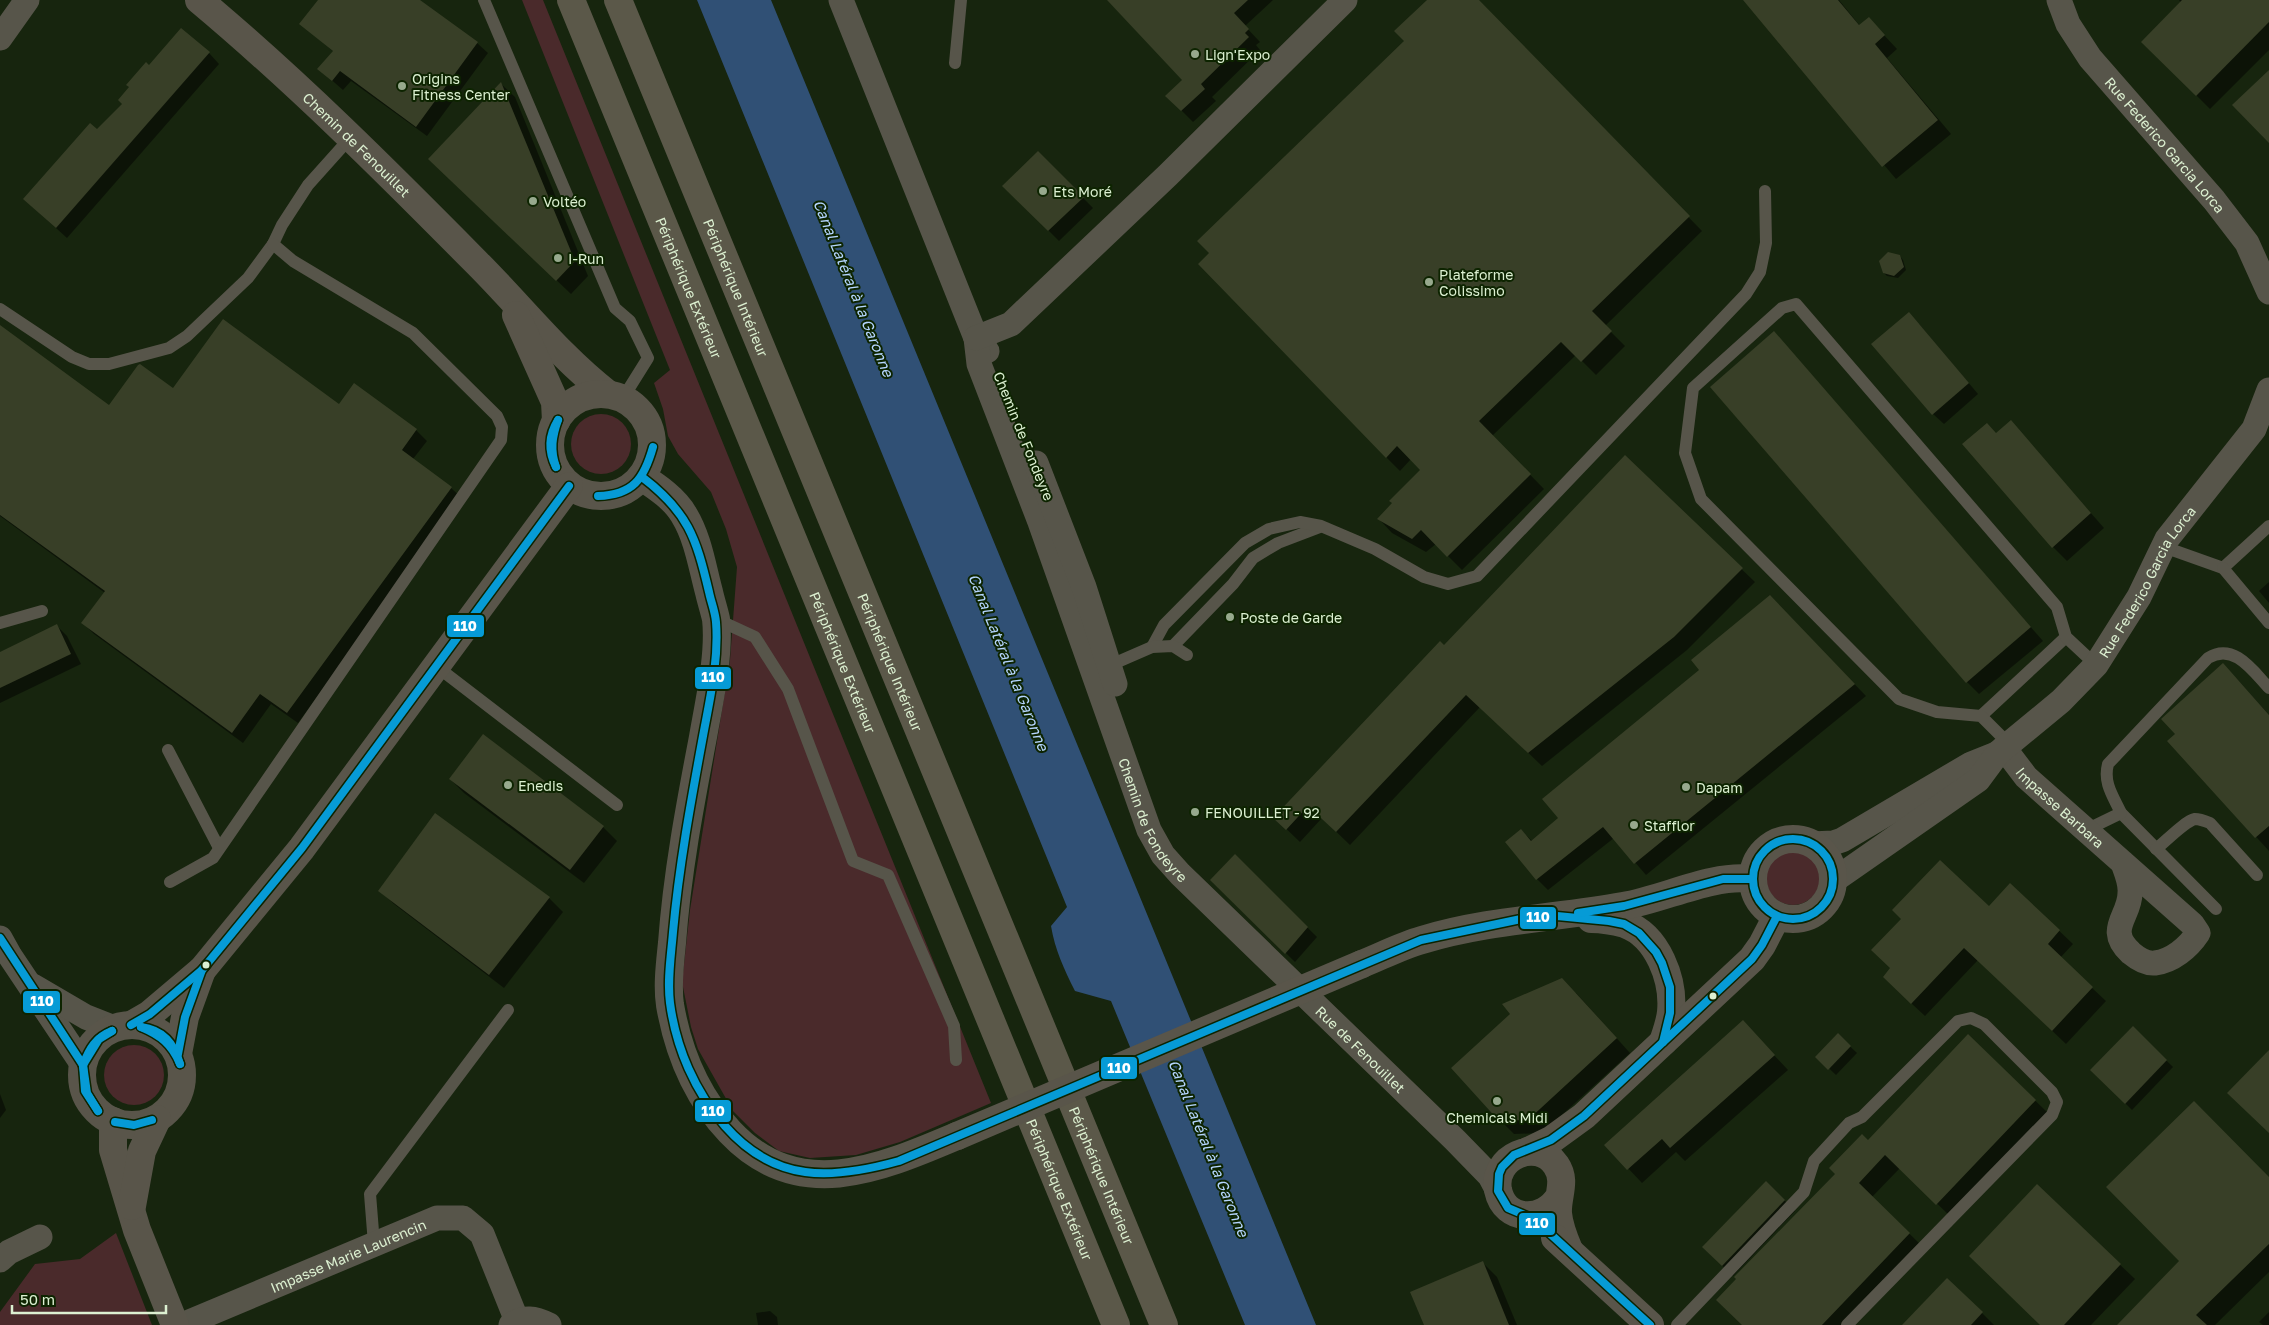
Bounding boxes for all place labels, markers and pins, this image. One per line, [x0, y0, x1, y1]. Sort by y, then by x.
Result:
place label: Lign'Expo [1205, 46, 1270, 63]
marker: Lign'Expo [1189, 48, 1201, 60]
place label: Origins Fitness Center [412, 70, 511, 103]
marker: Origins Fitness Center [396, 80, 408, 92]
place label: Ets Moré [1053, 183, 1112, 200]
marker: Ets Moré [1037, 185, 1049, 197]
place label: Voltéo [543, 193, 586, 210]
marker: Voltéo [527, 195, 539, 207]
place label: I-Run [568, 250, 604, 267]
marker: I-Run [552, 252, 564, 264]
place label: Plateforme Colissimo [1439, 266, 1513, 299]
marker: Plateforme Colissimo [1423, 276, 1435, 288]
place label: Poste de Garde [1240, 609, 1342, 626]
marker: Poste de Garde [1224, 611, 1236, 623]
place label: Enedis [518, 777, 563, 794]
marker: Enedis [502, 779, 514, 791]
place label: Dapam [1696, 779, 1743, 796]
marker: Dapam [1680, 781, 1692, 793]
place label: FENOUILLET - 92 [1205, 804, 1320, 821]
marker: FENOUILLET - 92 [1189, 806, 1201, 818]
place label: Stafflor [1644, 817, 1695, 834]
marker: Stafflor [1628, 819, 1640, 831]
unlabelled marker [201, 960, 211, 970]
unlabelled marker [1708, 991, 1718, 1001]
marker: Chemicals Midi [1491, 1095, 1503, 1107]
place label: Chemicals Midi [1446, 1109, 1548, 1126]

